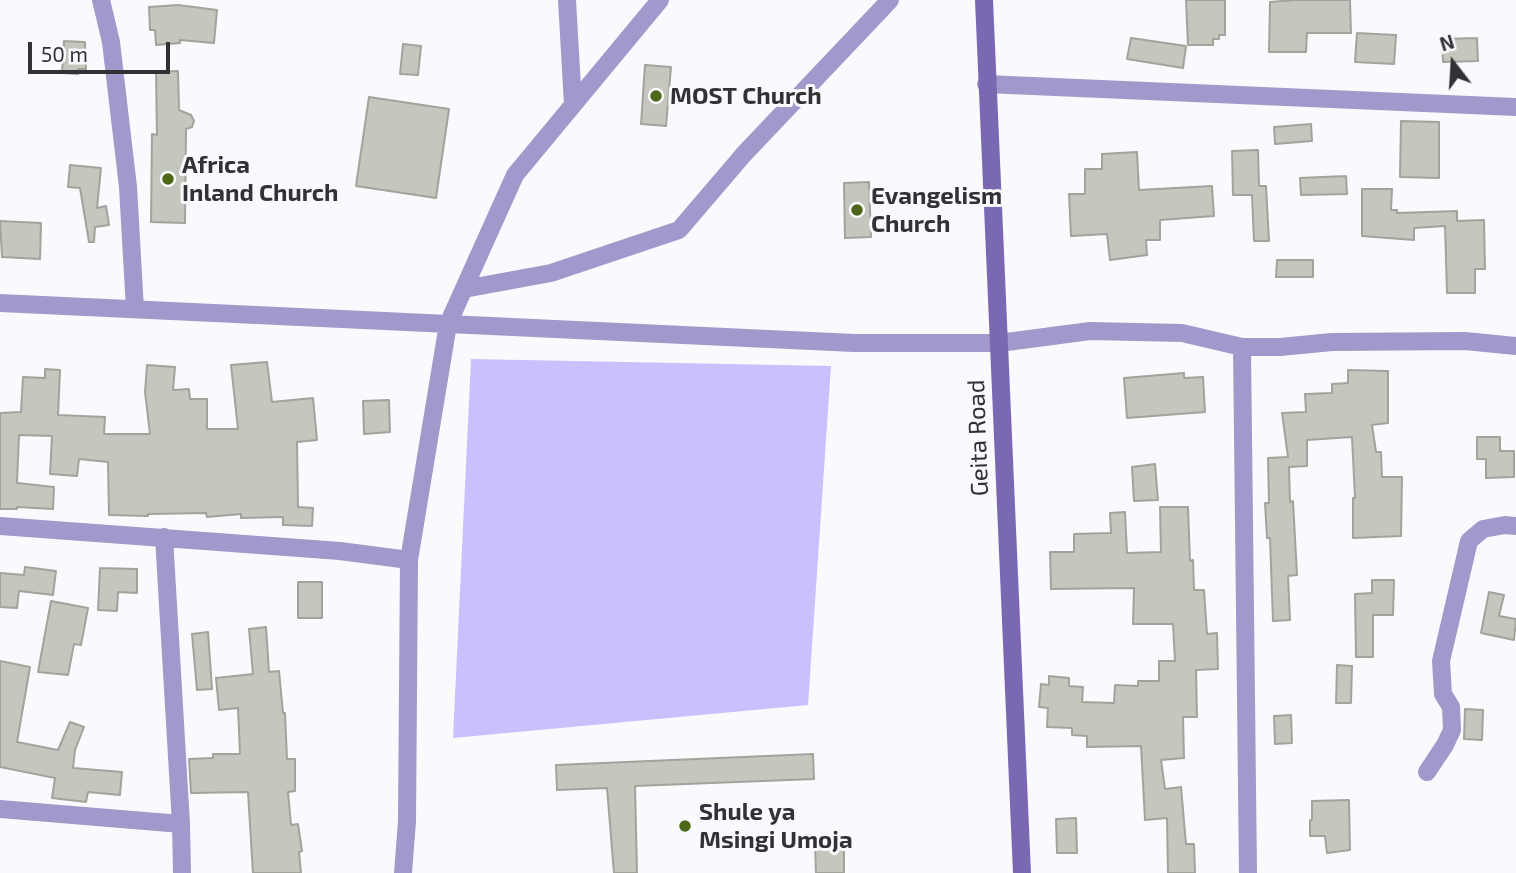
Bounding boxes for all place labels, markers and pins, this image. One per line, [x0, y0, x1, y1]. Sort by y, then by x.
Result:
place label: MOST Church [670, 82, 822, 110]
marker: MOST Church [648, 88, 664, 104]
place label: Africa Inland Church [182, 151, 338, 207]
marker: Africa Inland Church [160, 171, 176, 187]
place label: Evangelism Church [871, 182, 1002, 238]
marker: Evangelism Church [849, 202, 865, 218]
place label: Shule ya Msingi Umoja [699, 798, 853, 854]
marker: Shule ya Msingi Umoja [677, 818, 693, 834]

